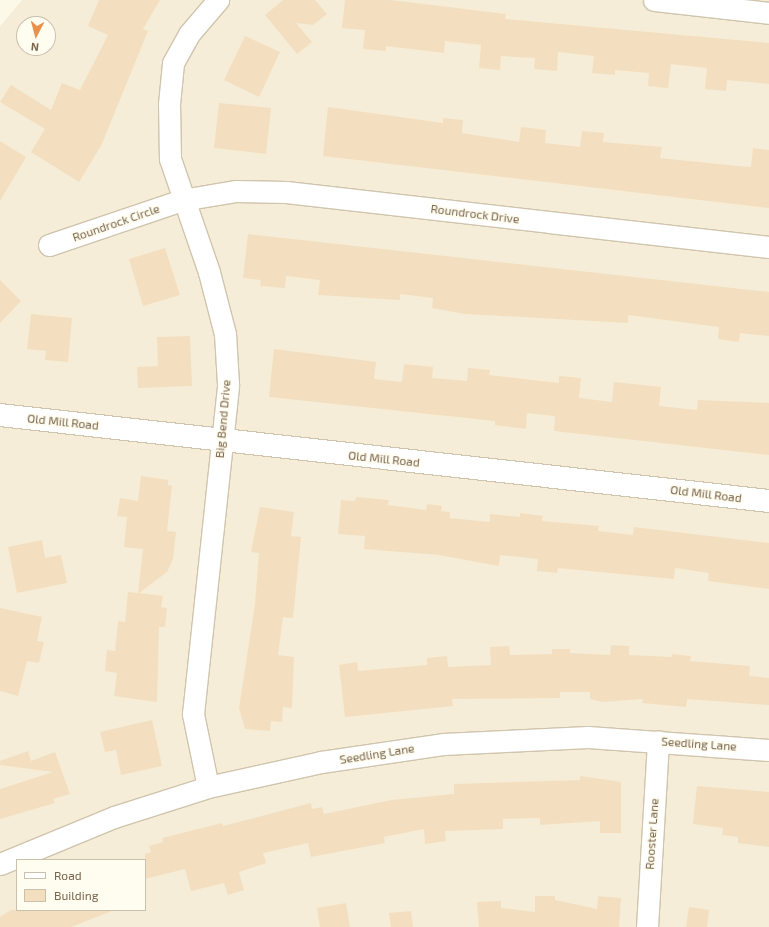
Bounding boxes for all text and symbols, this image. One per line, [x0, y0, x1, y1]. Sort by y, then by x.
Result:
north arrow [16, 16, 56, 56]
text: N [30, 41, 39, 54]
street label: Roundrock Circle [70, 201, 162, 245]
street label: Roundrock Drive [430, 201, 520, 227]
street label: Big Bend Drive [212, 379, 234, 459]
street label: Old Mill Road [26, 411, 100, 433]
street label: Old Mill Road [347, 448, 421, 470]
street label: Old Mill Road [669, 482, 743, 506]
street label: Seedling Lane [661, 734, 737, 754]
street label: Seedling Lane [339, 741, 415, 767]
street label: Rooster Lane [642, 798, 662, 870]
legend [16, 859, 146, 911]
text: Road [54, 868, 82, 882]
text: Building [54, 888, 98, 902]

